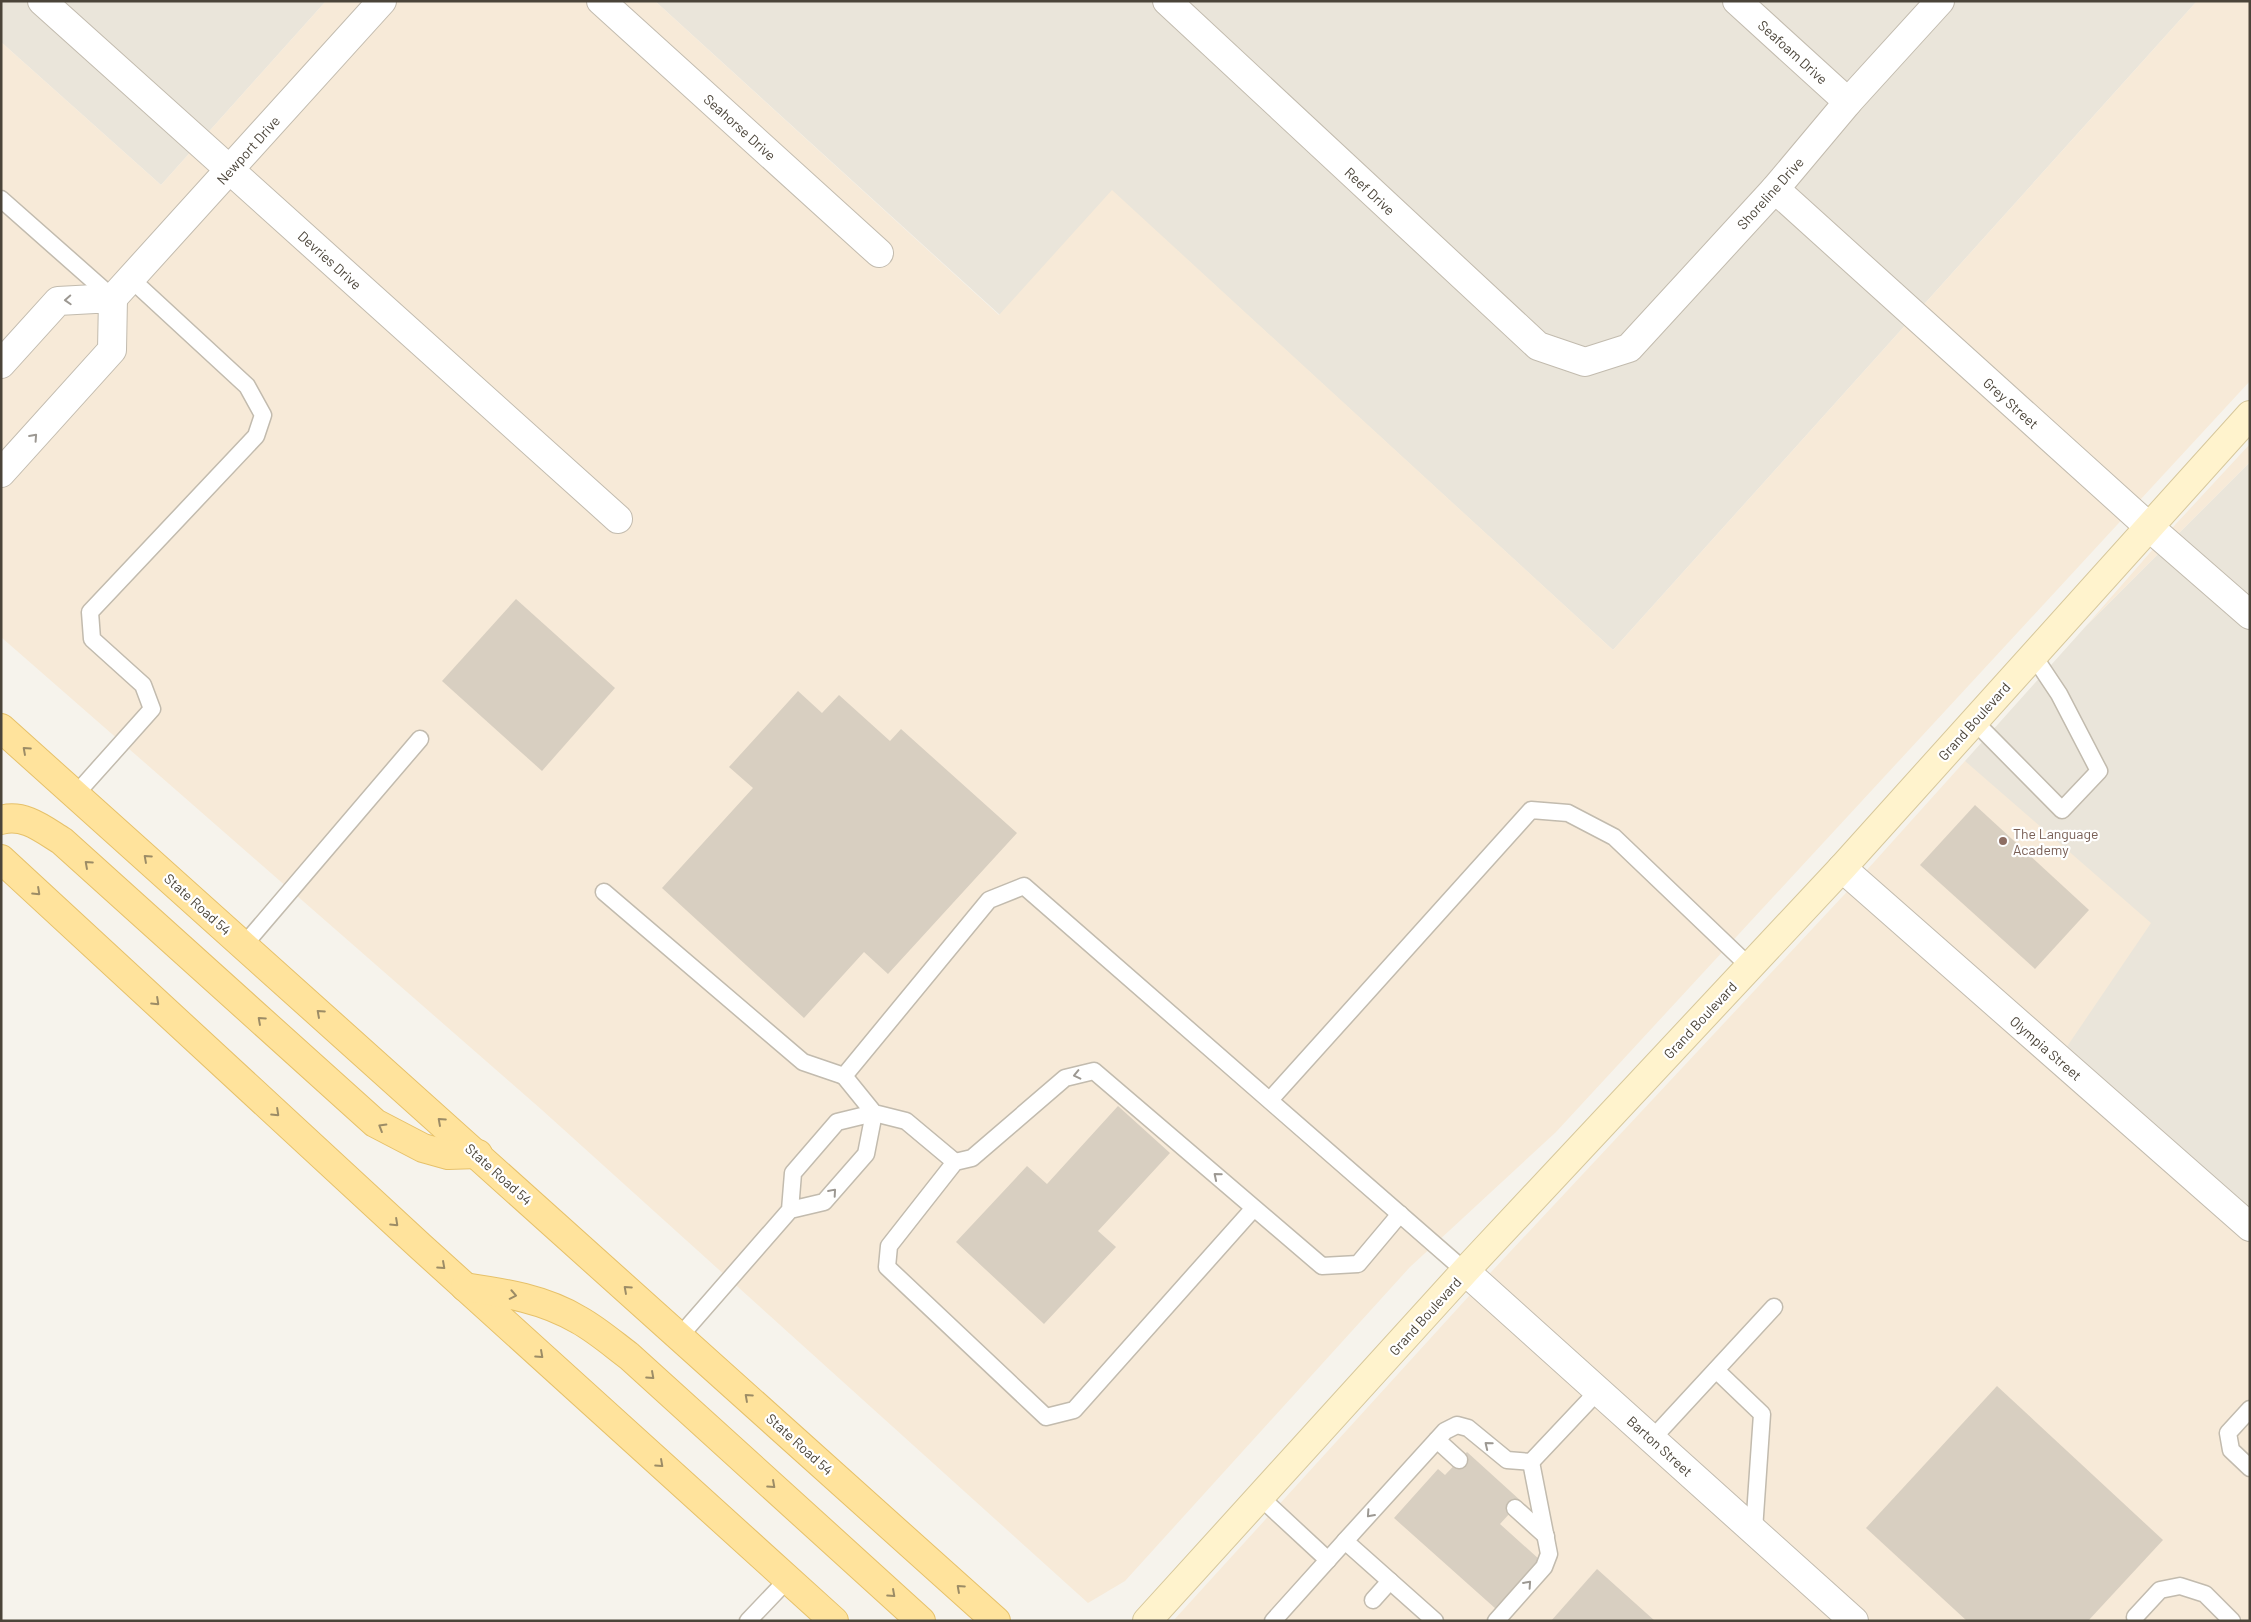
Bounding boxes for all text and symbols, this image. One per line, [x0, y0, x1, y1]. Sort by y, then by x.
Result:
street label: Seafoam Drive [1755, 16, 1831, 88]
street label: Seahorse Drive [700, 90, 780, 164]
street label: Newport Drive [213, 112, 283, 188]
street label: Shoreline Drive [1733, 153, 1807, 233]
street label: Reef Drive [1341, 164, 1399, 218]
street label: Devries Drive [295, 227, 365, 293]
one-way arrow [63, 295, 71, 306]
street label: Grey Street [1980, 374, 2042, 432]
one-way arrow [28, 434, 37, 443]
street label: Grand Boulevard [1934, 678, 2014, 764]
one-way arrow [22, 747, 31, 756]
place label: The Language Academy [2013, 825, 2098, 858]
marker: The Language Academy [1997, 835, 2009, 847]
one-way arrow [143, 855, 152, 864]
one-way arrow [84, 861, 93, 870]
street label: State Road 54 [161, 870, 235, 938]
one-way arrow [31, 886, 40, 895]
street label: Grand Boulevard [1660, 978, 1740, 1062]
one-way arrow [151, 996, 160, 1005]
one-way arrow [317, 1010, 326, 1019]
street label: Olympia Street [2007, 1012, 2085, 1084]
one-way arrow [257, 1017, 266, 1026]
one-way arrow [1072, 1069, 1081, 1080]
one-way arrow [270, 1107, 279, 1116]
one-way arrow [438, 1118, 447, 1127]
one-way arrow [379, 1124, 388, 1134]
street label: State Road 54 [462, 1140, 536, 1208]
one-way arrow [1214, 1173, 1223, 1182]
one-way arrow [827, 1189, 836, 1198]
one-way arrow [389, 1217, 398, 1226]
one-way arrow [437, 1261, 446, 1270]
street label: Grand Boulevard [1385, 1273, 1465, 1359]
one-way arrow [624, 1286, 633, 1295]
one-way arrow [509, 1289, 517, 1300]
one-way arrow [534, 1349, 543, 1358]
one-way arrow [645, 1371, 654, 1380]
one-way arrow [745, 1394, 754, 1403]
street label: State Road 54 [763, 1410, 837, 1478]
street label: Barton Street [1624, 1412, 1696, 1480]
one-way arrow [1485, 1442, 1494, 1450]
one-way arrow [655, 1458, 664, 1467]
one-way arrow [766, 1479, 775, 1488]
one-way arrow [1367, 1508, 1376, 1517]
one-way arrow [1523, 1581, 1532, 1590]
one-way arrow [957, 1585, 966, 1594]
one-way arrow [886, 1588, 895, 1597]

